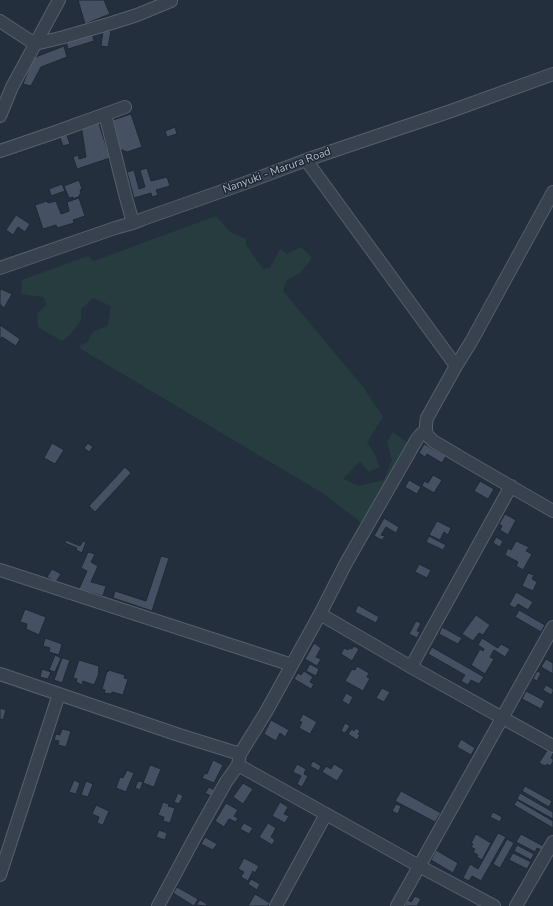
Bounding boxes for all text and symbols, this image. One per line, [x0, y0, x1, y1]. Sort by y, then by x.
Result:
street label: Nanyuki - Marura Road [221, 145, 333, 197]

